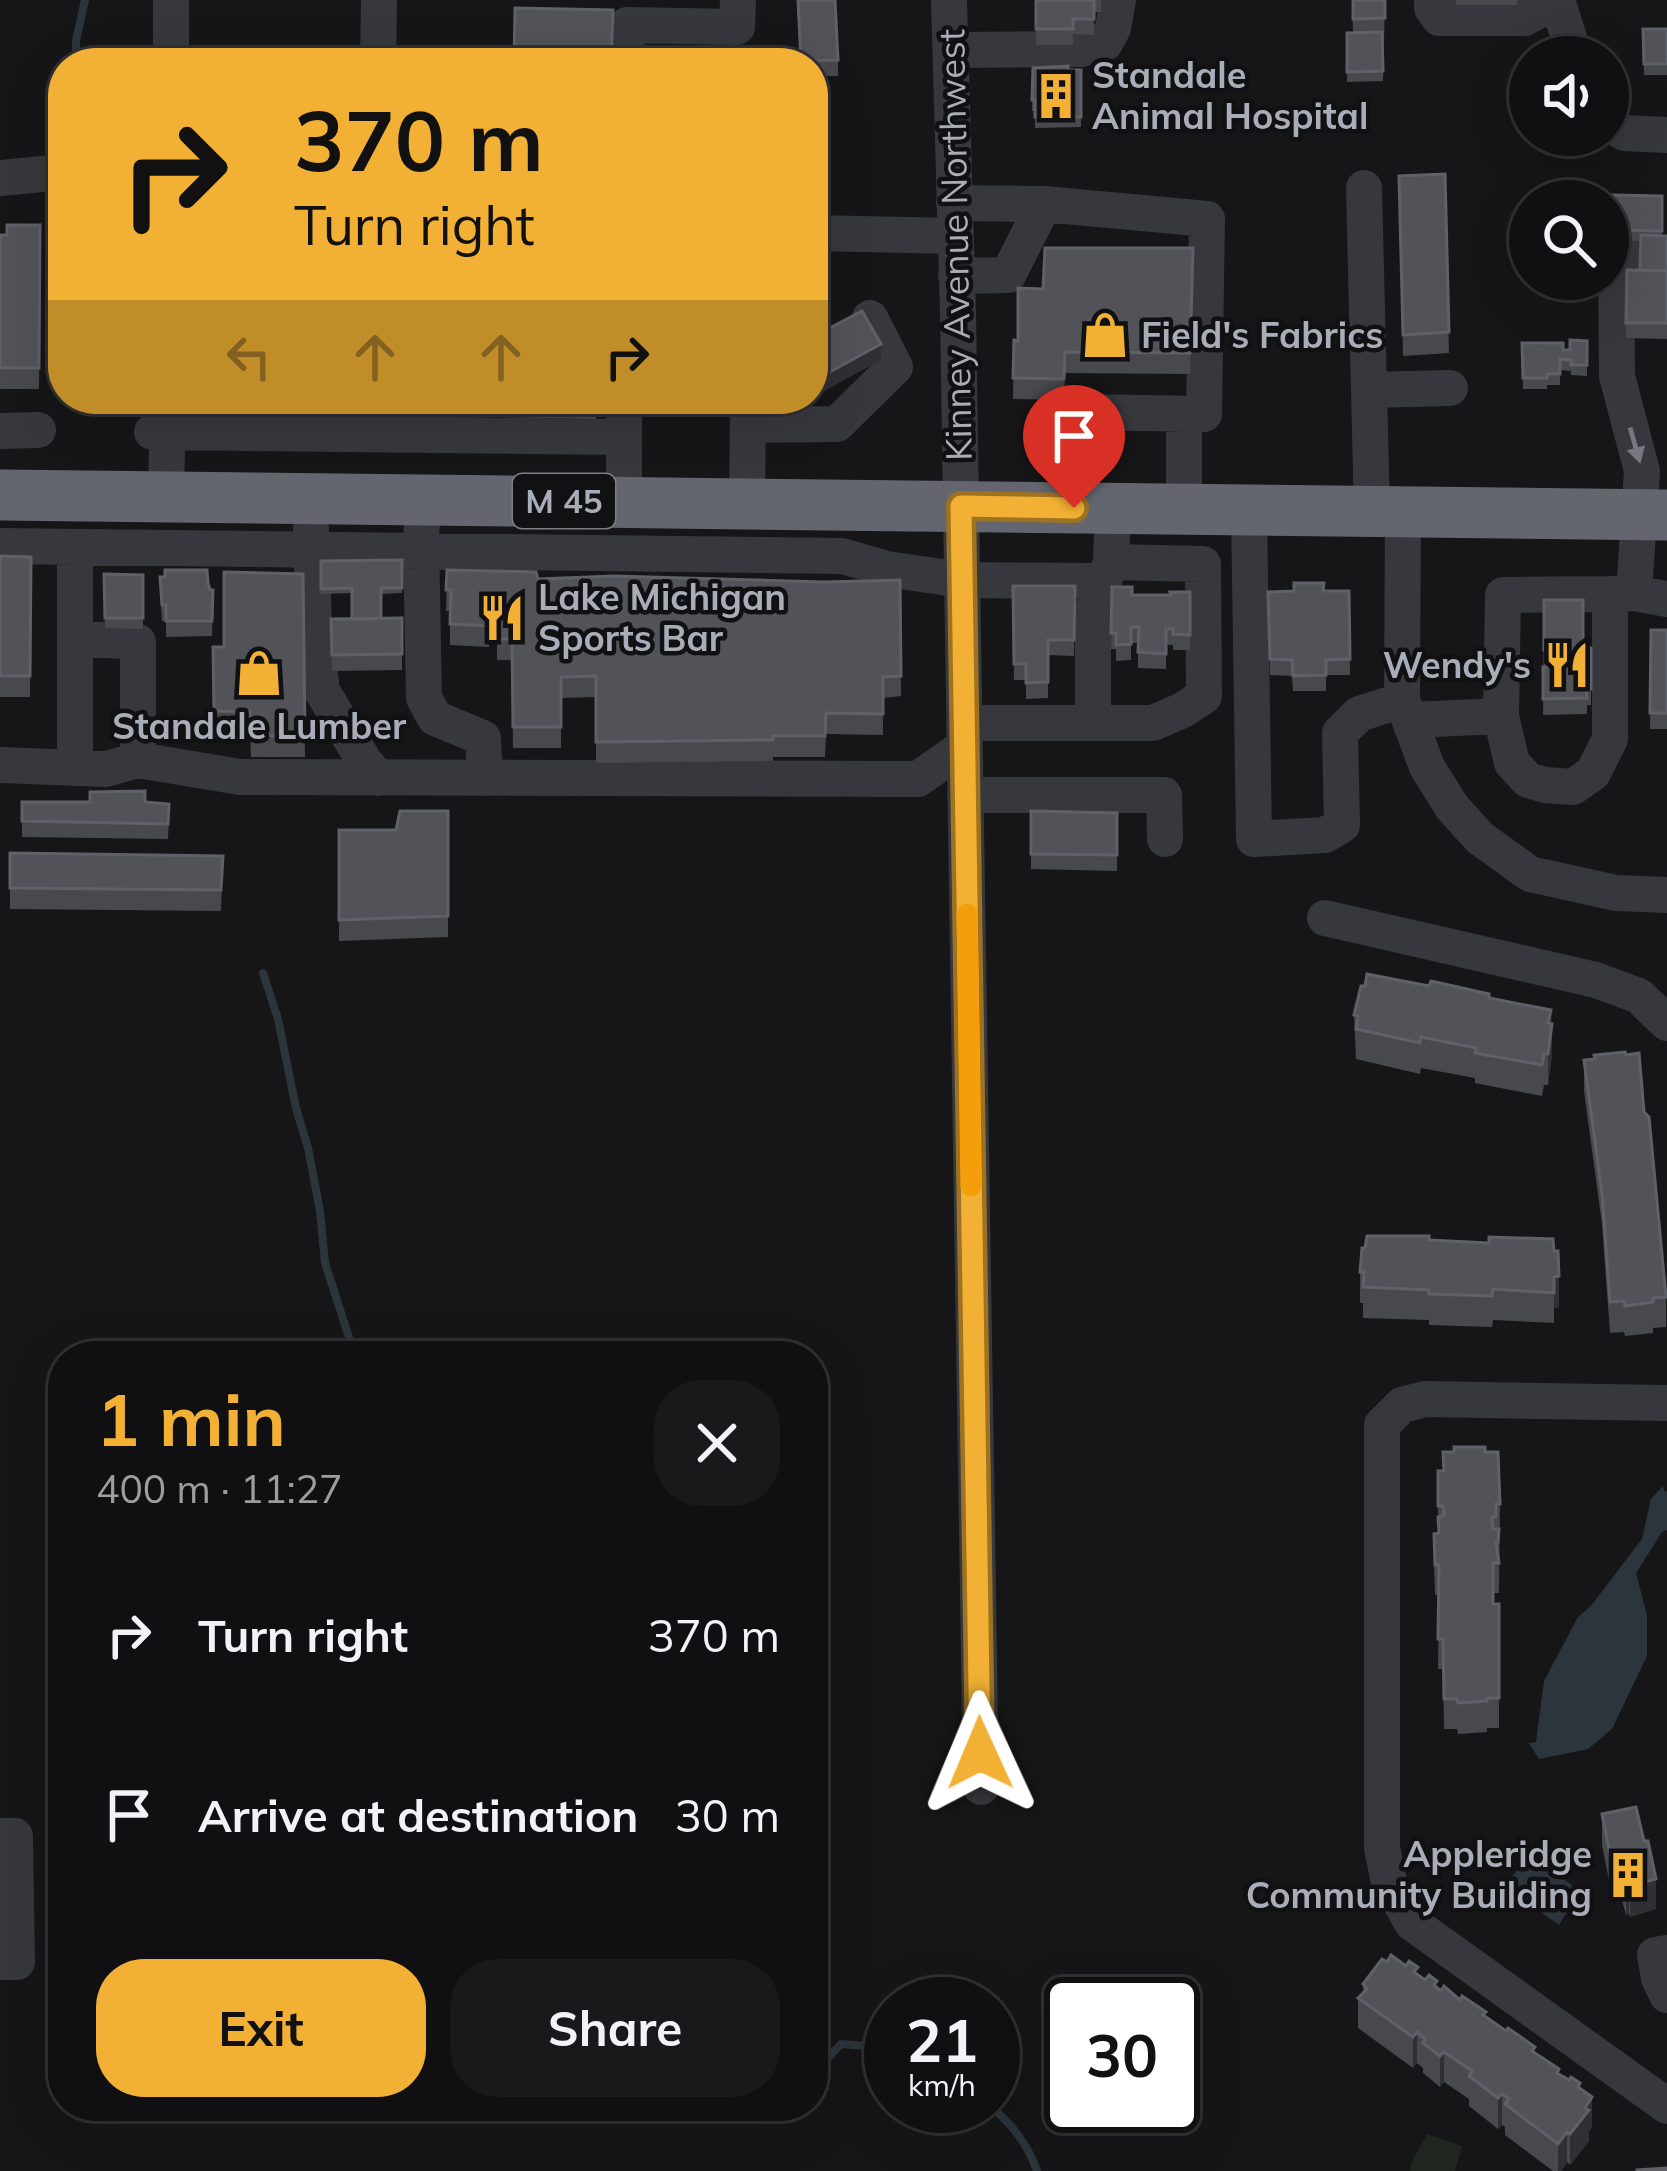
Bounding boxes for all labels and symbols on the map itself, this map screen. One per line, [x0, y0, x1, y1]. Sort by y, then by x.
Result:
street label: Kinney Avenue Northwest [928, 29, 981, 461]
place label: Standale Animal Hospital [1092, 52, 1368, 138]
building icon: Standale Animal Hospital [1031, 71, 1081, 121]
shop icon: Field's Fabrics [1080, 310, 1130, 360]
place label: Field's Fabrics [1141, 312, 1383, 357]
pin [1023, 385, 1125, 508]
one-way arrow [1627, 427, 1645, 464]
road number: M 45 [513, 474, 615, 528]
place label: Lake Michigan Sports Bar [538, 574, 786, 660]
restaurant icon: Lake Michigan Sports Bar [477, 593, 527, 643]
restaurant icon: Wendy's [1542, 640, 1592, 690]
place label: Wendy's [1383, 642, 1531, 687]
shop icon: Standale Lumber [234, 648, 284, 698]
place label: Standale Lumber [112, 703, 407, 748]
position arrow [917, 1690, 1043, 1816]
place label: Appleridge Community Building [1246, 1831, 1592, 1917]
building icon: Appleridge Community Building [1603, 1850, 1653, 1900]
speed limit sign: 30 [1044, 1977, 1200, 2133]

